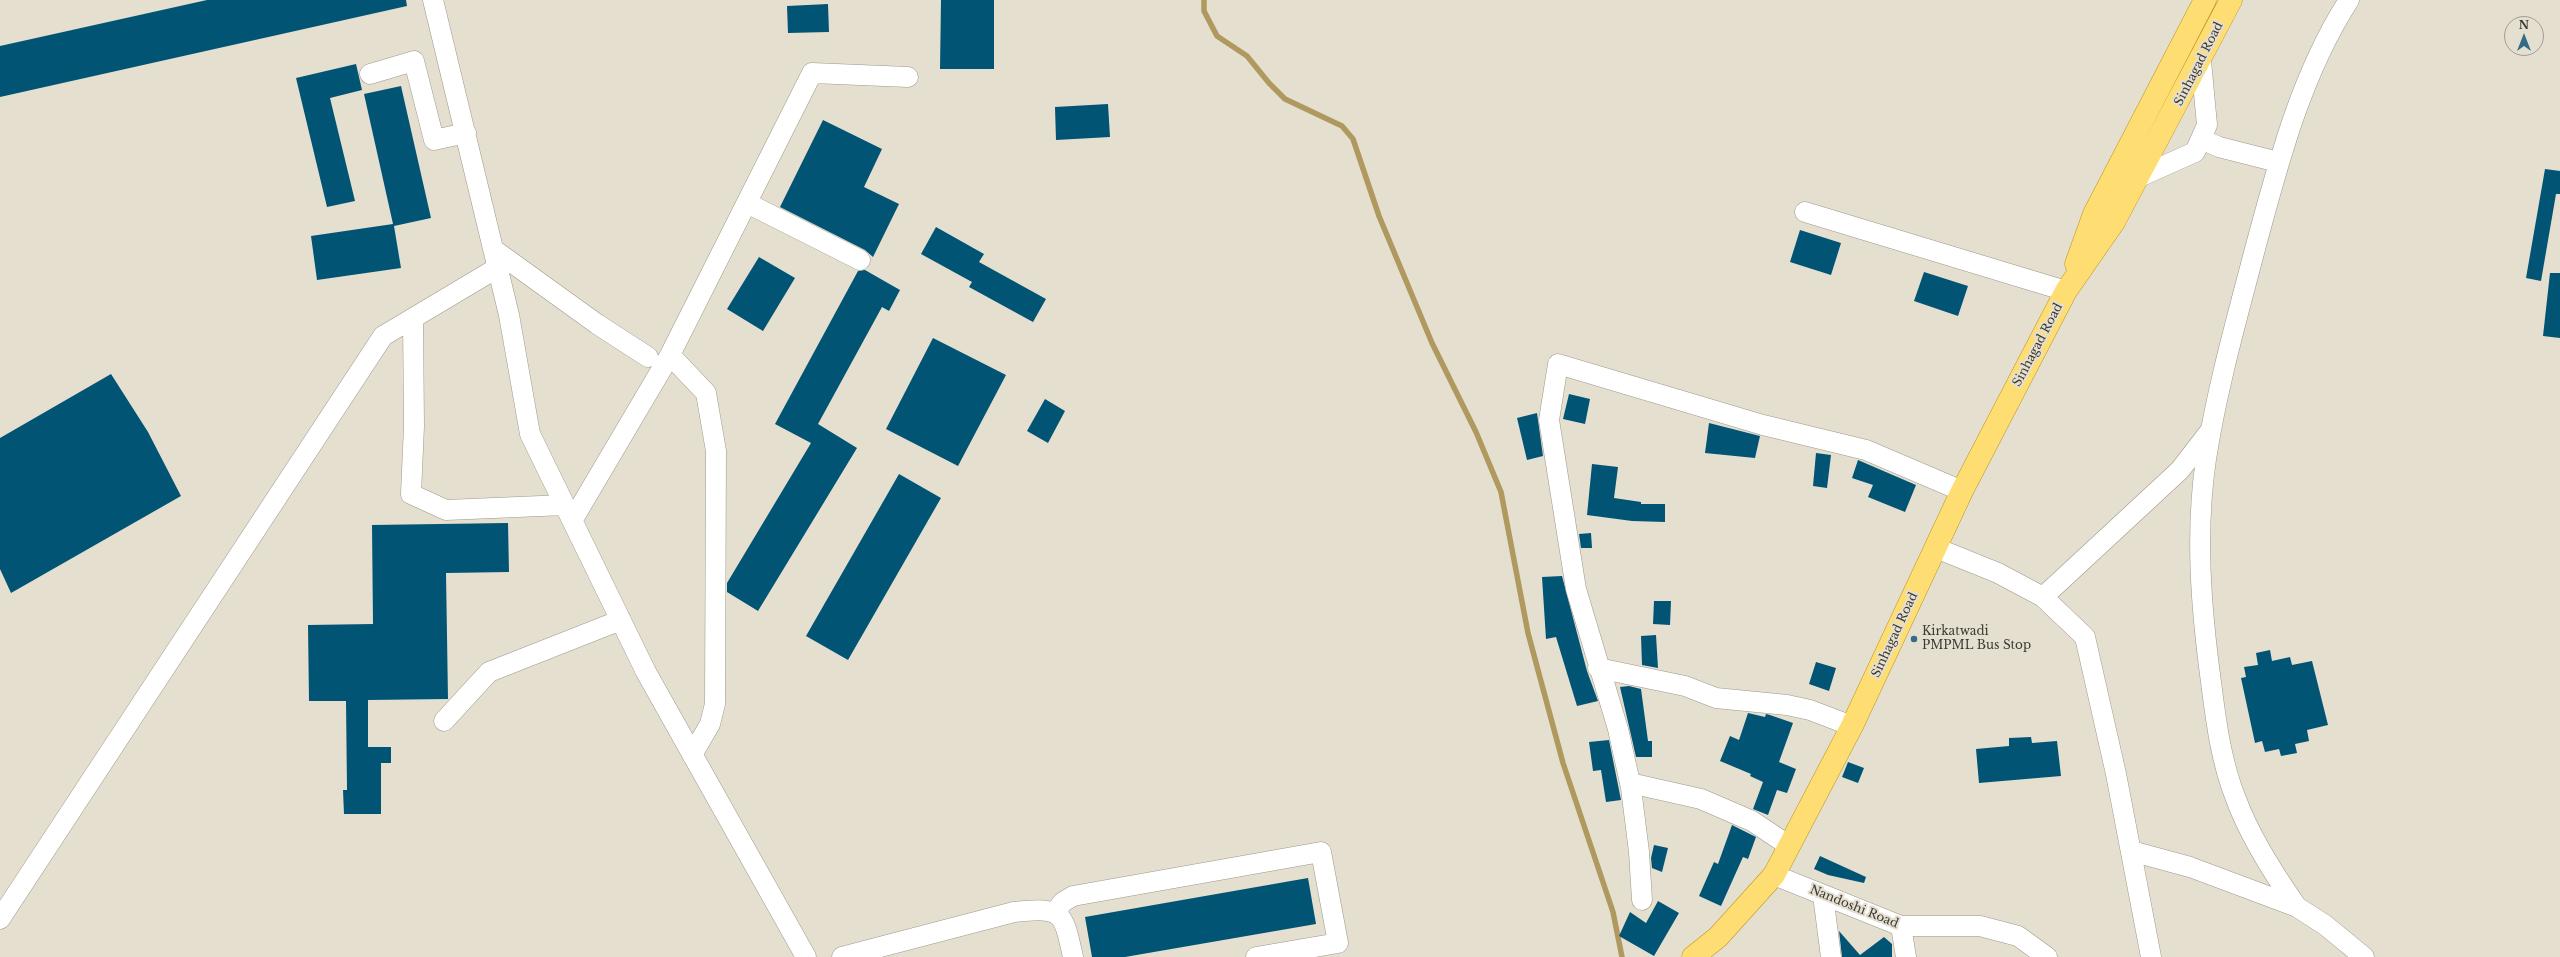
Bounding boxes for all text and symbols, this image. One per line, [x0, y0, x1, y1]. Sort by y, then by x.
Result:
north arrow [2504, 16, 2544, 56]
text: N [2519, 18, 2529, 32]
street label: Sinhagad Road [2172, 20, 2226, 108]
street label: Sinhagad Road [2010, 301, 2066, 389]
street label: Sinhagad Road [1869, 590, 1921, 680]
place label: Kirkatwadi PMPML Bus Stop [1922, 625, 2031, 653]
marker: Kirkatwadi PMPML Bus Stop [1909, 634, 1919, 644]
street label: Nandoshi Road [1808, 883, 1900, 931]

